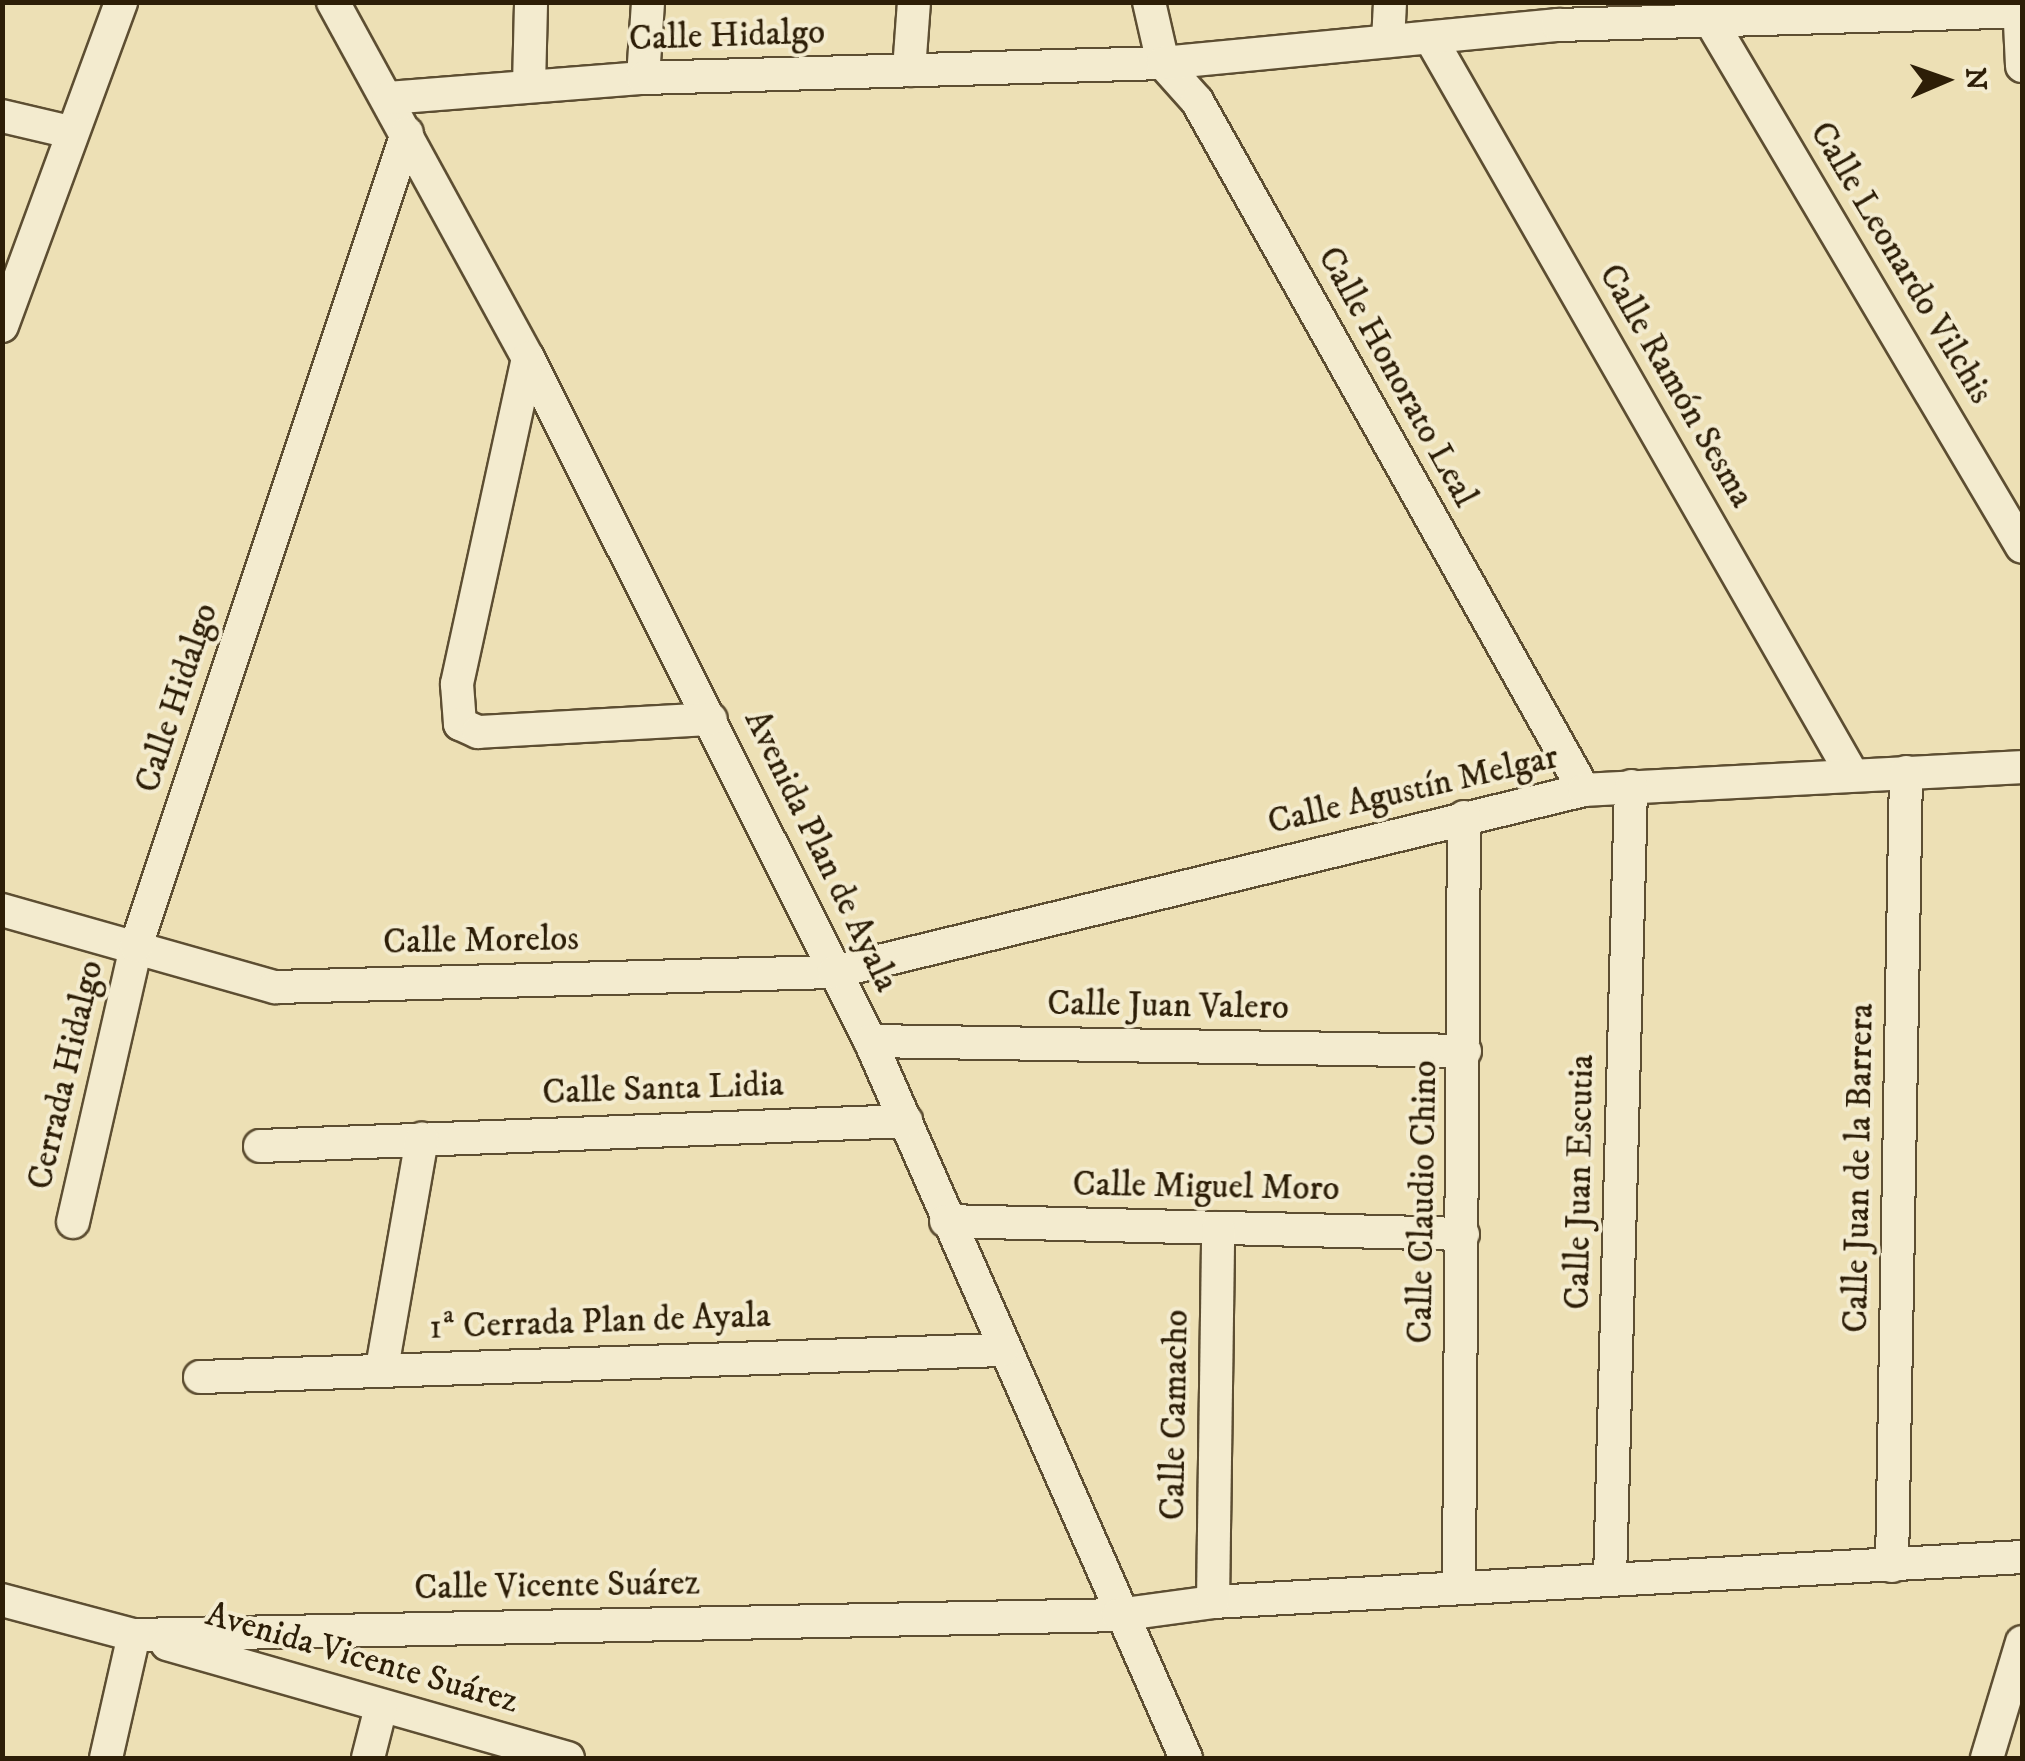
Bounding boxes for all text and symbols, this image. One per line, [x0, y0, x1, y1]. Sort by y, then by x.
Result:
street label: Calle Hidalgo [628, 12, 826, 60]
north arrow [1895, 30, 1995, 130]
text: N [1958, 67, 1993, 91]
street label: Calle Leonardo Vilchis [1800, 114, 2002, 412]
street label: Calle Honorato Leal [1308, 240, 1486, 514]
street label: Calle Ramón Sesma [1589, 257, 1763, 515]
street label: Calle Hidalgo [127, 598, 227, 798]
street label: Avenida Plan de Ayala [735, 703, 907, 999]
street label: Calle Agustín Melgar [1264, 736, 1562, 844]
street label: Calle Morelos [383, 918, 579, 964]
street label: Cerrada Hidalgo [19, 956, 113, 1194]
street label: Calle Juan Valero [1047, 983, 1289, 1029]
street label: Calle Juan de la Barrera [1835, 1003, 1883, 1333]
street label: Calle Juan Escutia [1557, 1054, 1603, 1310]
street label: Calle Claudio Chino [1400, 1060, 1446, 1344]
street label: Calle Santa Lidia [542, 1064, 784, 1114]
street label: Calle Miguel Moro [1072, 1164, 1340, 1210]
street label: 1ª Cerrada Plan de Ayala [429, 1295, 771, 1349]
street label: Calle Camacho [1152, 1309, 1198, 1521]
street label: Calle Vicente Suárez [414, 1563, 700, 1609]
street label: Avenida Vicente Suárez [201, 1593, 523, 1723]

